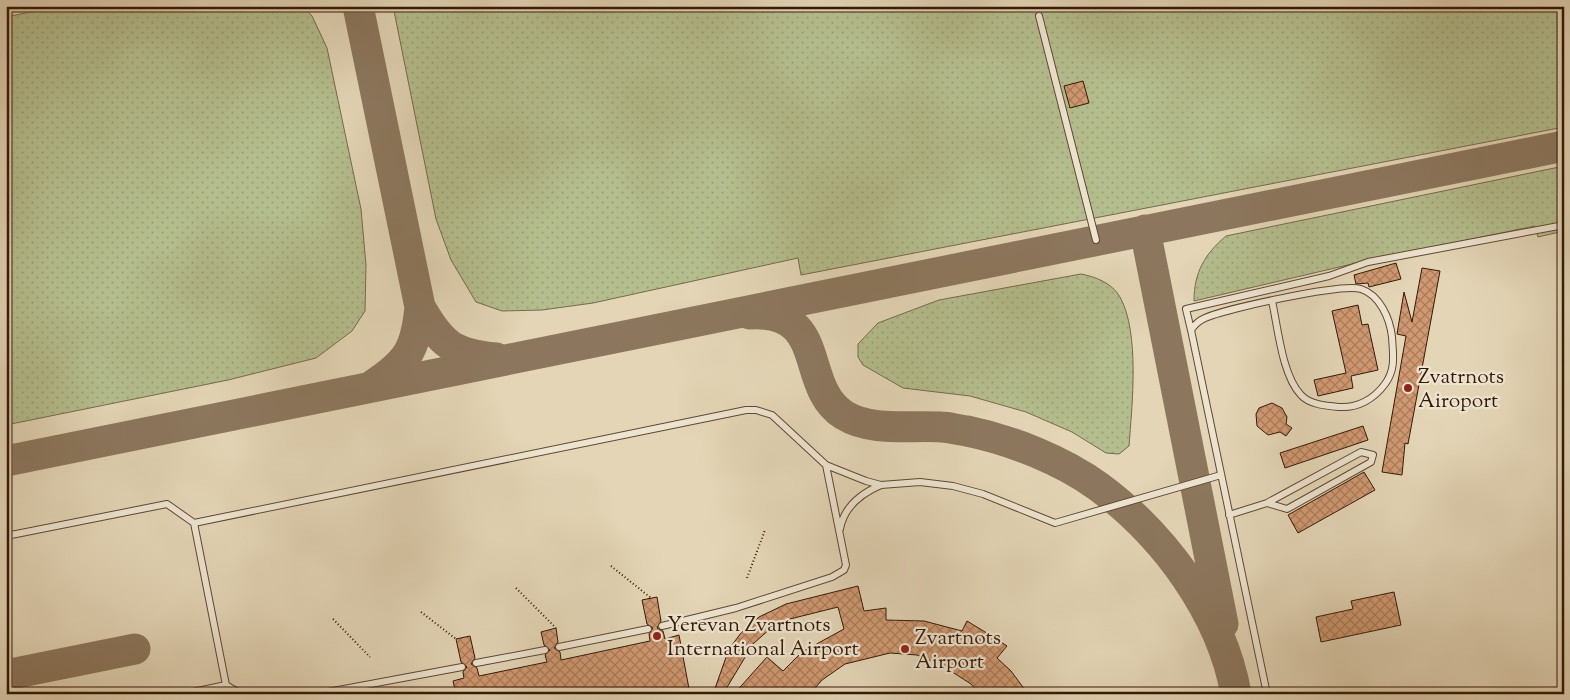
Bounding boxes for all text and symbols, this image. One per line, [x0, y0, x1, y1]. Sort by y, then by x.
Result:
place label: Zvatrnots Airoport [1418, 363, 1504, 417]
marker: Zvatrnots Airoport [1402, 382, 1414, 394]
place label: Yerevan Zvartnots International Airport [667, 611, 859, 665]
place label: Zvartnots Airport [915, 624, 1001, 678]
marker: Yerevan Zvartnots International Airport [651, 630, 663, 642]
marker: Zvartnots Airport [899, 643, 911, 655]

